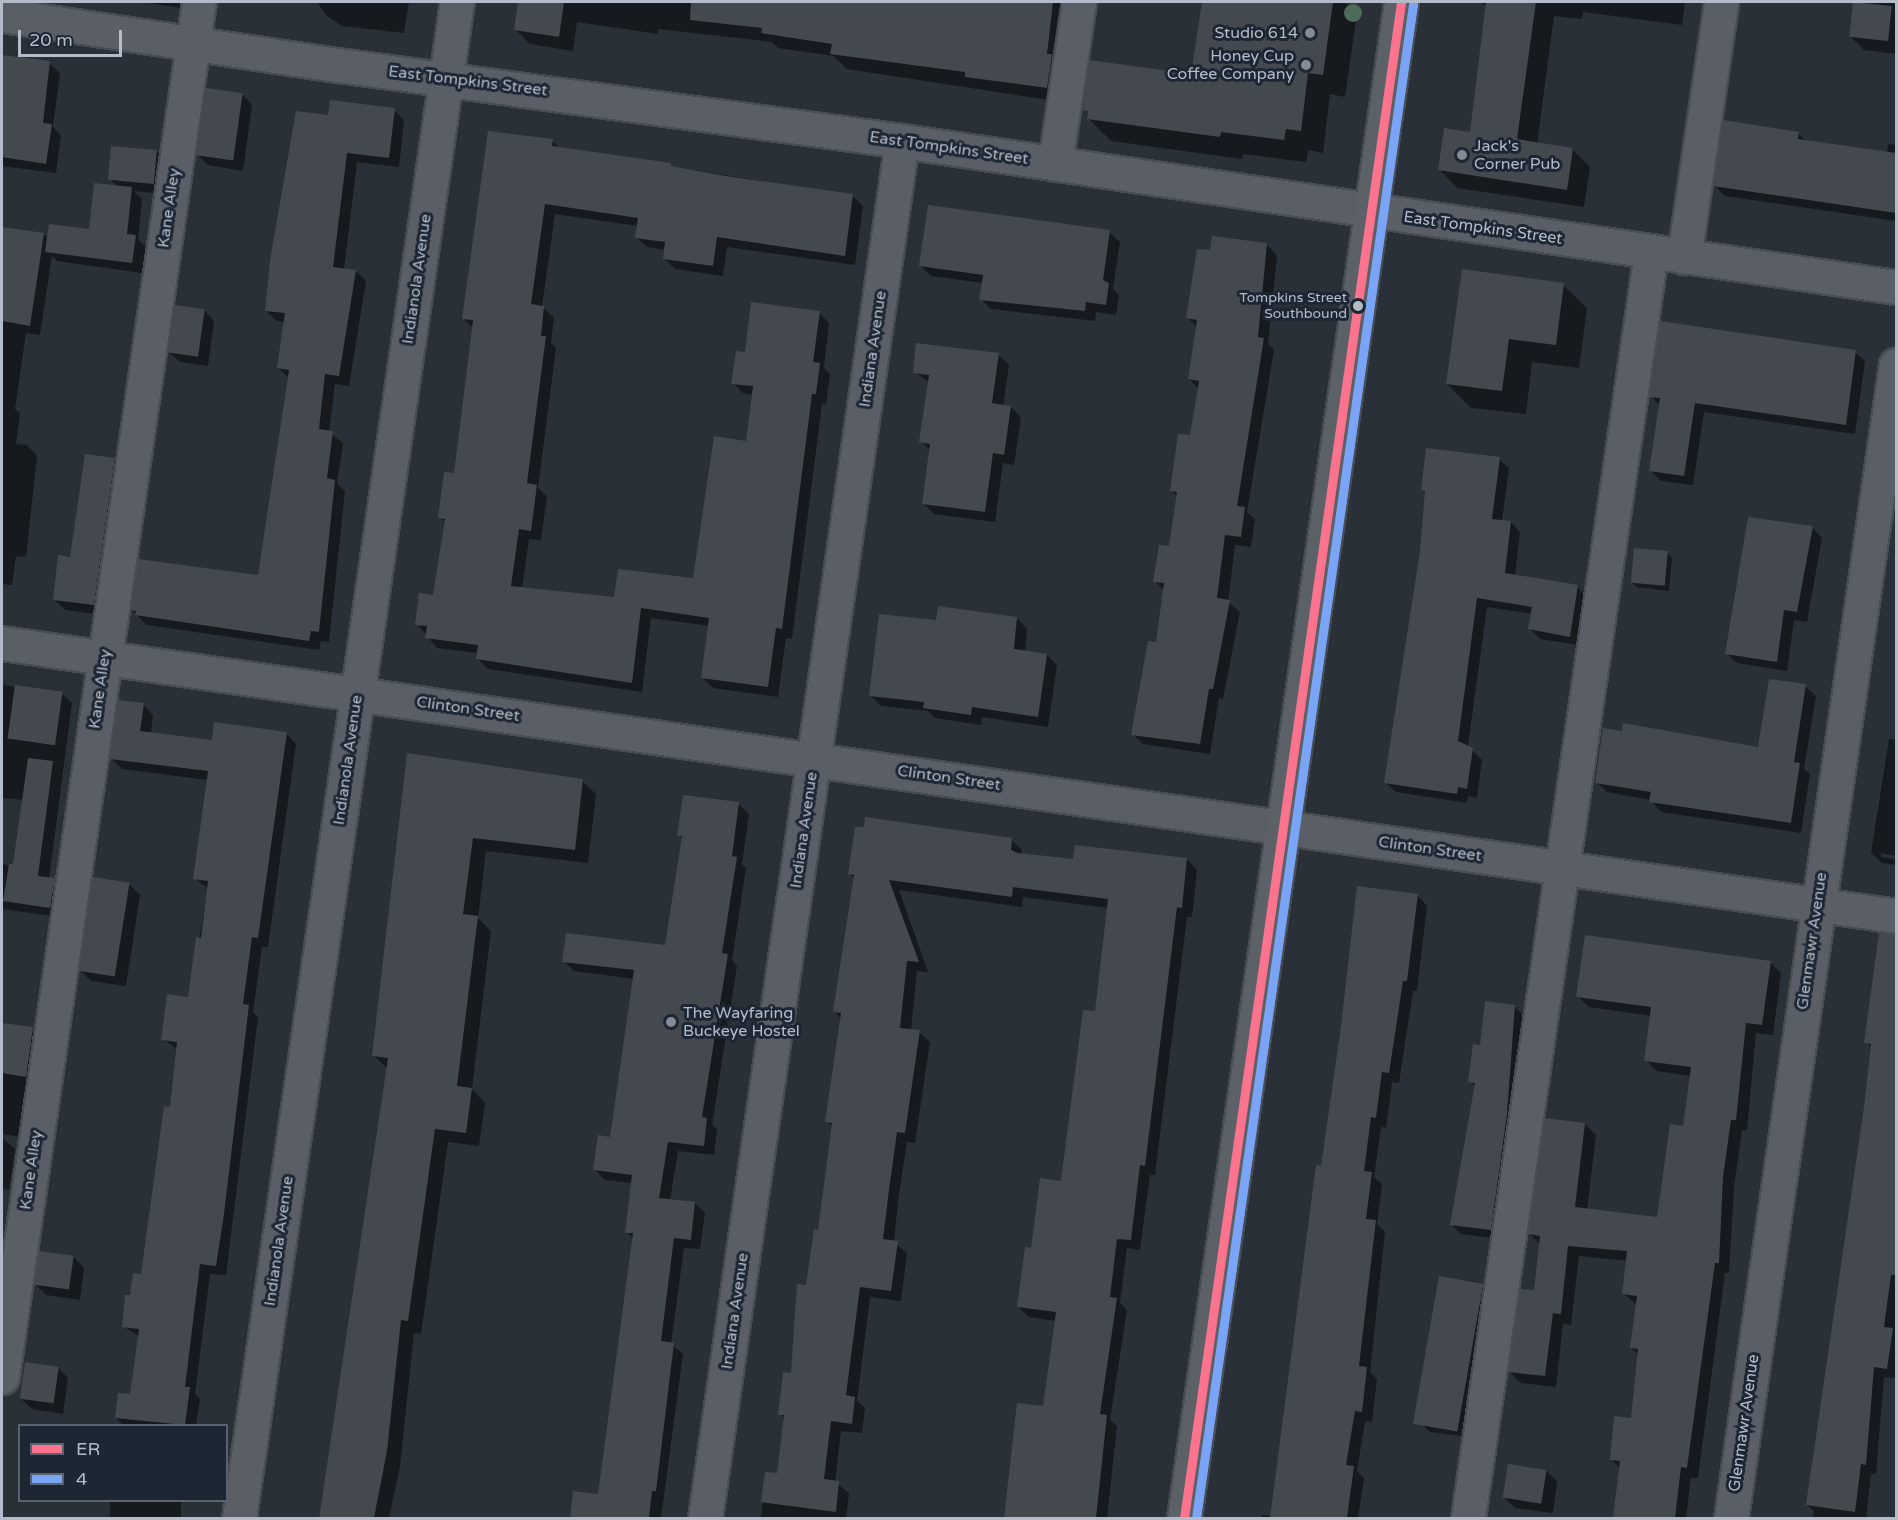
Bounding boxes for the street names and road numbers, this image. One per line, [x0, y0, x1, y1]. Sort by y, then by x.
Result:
street label: East Tompkins Street [387, 62, 549, 100]
street label: East Tompkins Street [868, 127, 1030, 169]
street label: Kane Alley [154, 167, 184, 249]
street label: East Tompkins Street [1402, 207, 1564, 249]
street label: Indianola Avenue [398, 213, 436, 345]
street label: Indiana Avenue [855, 290, 891, 408]
street label: Kane Alley [85, 648, 115, 730]
street label: Clinton Street [415, 692, 521, 726]
street label: Indianola Avenue [329, 694, 367, 826]
street label: Clinton Street [896, 761, 1002, 795]
street label: Indiana Avenue [786, 771, 822, 889]
street label: Clinton Street [1377, 832, 1483, 866]
street label: Glenmawr Avenue [1793, 871, 1831, 1011]
street label: Kane Alley [16, 1129, 46, 1211]
street label: Indianola Avenue [260, 1175, 298, 1307]
street label: Indiana Avenue [717, 1252, 753, 1370]
street label: Glenmawr Avenue [1725, 1353, 1763, 1493]

